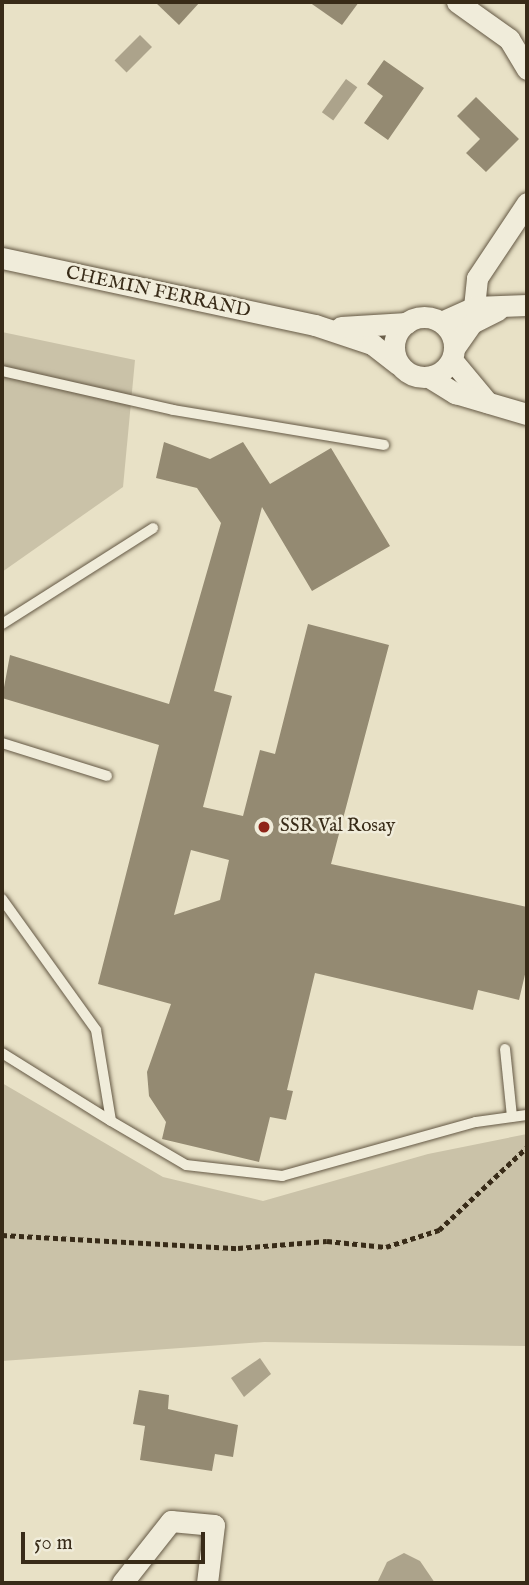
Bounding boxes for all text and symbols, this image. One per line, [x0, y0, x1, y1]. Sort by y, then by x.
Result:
street label: CHEMIN FERRAND [64, 262, 252, 324]
place label: SSR Val Rosay [280, 816, 395, 838]
marker: SSR Val Rosay [254, 817, 274, 837]
scale bar [24, 1518, 208, 1562]
text: 50 m [34, 1530, 73, 1557]

